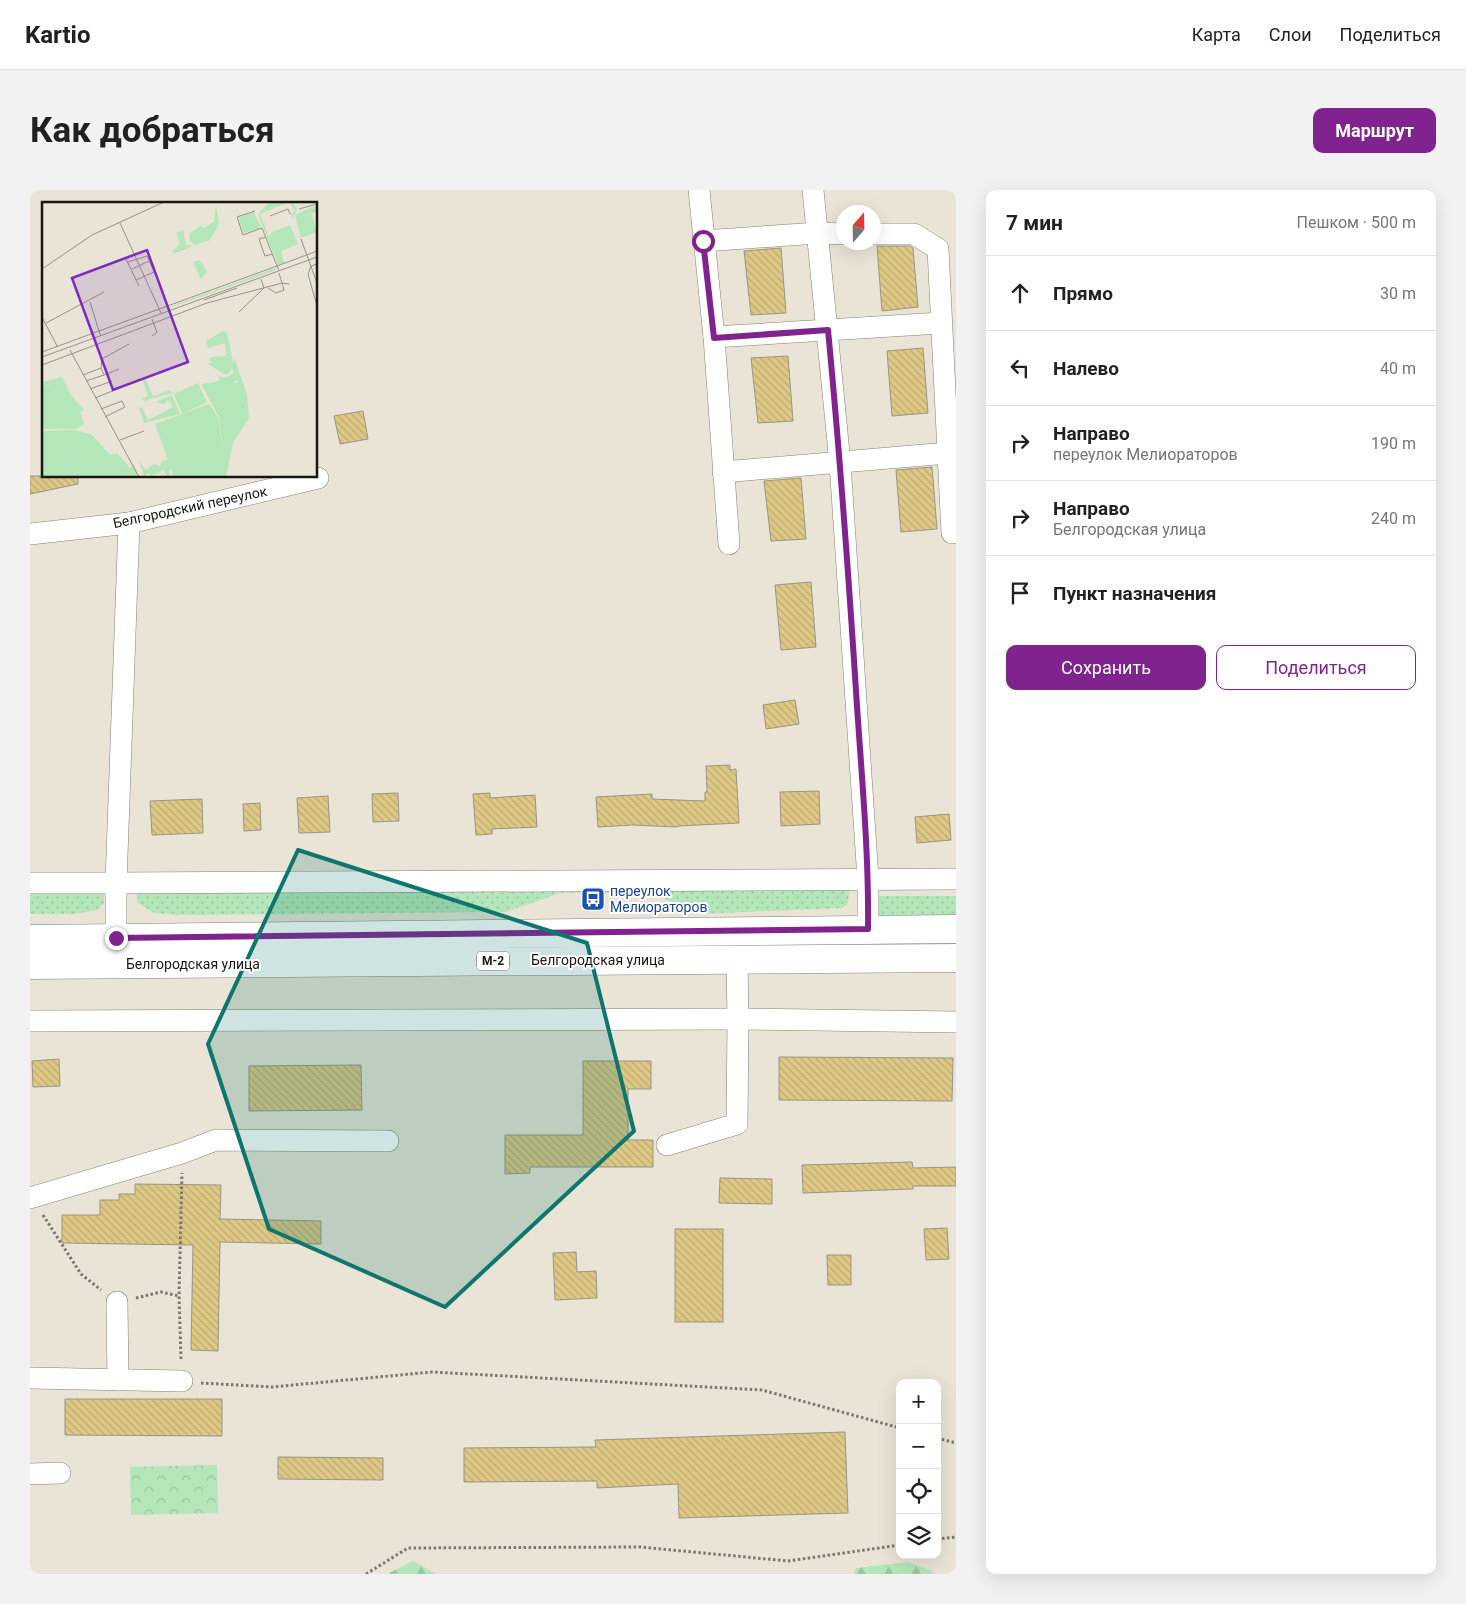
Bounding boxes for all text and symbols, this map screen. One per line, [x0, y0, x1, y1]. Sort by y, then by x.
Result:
text: Kartio [25, 21, 91, 49]
text: Карта [1192, 24, 1241, 45]
text: Слои [1269, 24, 1312, 45]
text: Поделиться [1340, 24, 1441, 45]
button: Маршрут [1313, 108, 1436, 153]
text: Как добраться [30, 110, 275, 151]
inset map [42, 202, 318, 478]
north arrow [836, 205, 881, 250]
text: 7 мин [1006, 211, 1063, 235]
text: Пешком · 500 m [1297, 213, 1416, 232]
route start [692, 230, 715, 253]
icon: ahead [1006, 279, 1034, 307]
text: Прямо [1053, 282, 1113, 305]
text: 30 m [1380, 284, 1416, 303]
icon: left [1006, 354, 1034, 382]
text: Налево [1053, 357, 1119, 380]
text: 40 m [1380, 359, 1416, 378]
text: Направо [1053, 422, 1130, 445]
icon: right [1006, 429, 1034, 457]
text: 190 m [1371, 434, 1416, 453]
text: переулок Мелиораторов [1053, 445, 1238, 464]
street label: Белгородский переулок [112, 483, 269, 531]
text: Направо [1053, 497, 1130, 520]
icon: right [1006, 504, 1034, 532]
text: 240 m [1371, 509, 1416, 528]
text: Белгородская улица [1053, 520, 1206, 539]
icon: arrive [1006, 579, 1034, 607]
text: Пункт назначения [1053, 582, 1216, 605]
button: Сохранить [1006, 645, 1206, 690]
button: Поделиться [1216, 645, 1416, 690]
place label: переулок Мелиораторов [610, 883, 707, 915]
bus stop icon: переулок Мелиораторов [580, 886, 606, 912]
route end [105, 927, 128, 950]
road number: М-2 [477, 951, 509, 970]
street label: Белгородская улица [531, 952, 665, 968]
street label: Белгородская улица [126, 956, 260, 972]
map controls [896, 1379, 941, 1559]
button: + [896, 1379, 941, 1424]
button: − [896, 1424, 941, 1469]
button: locate [896, 1469, 941, 1514]
button: layers [896, 1514, 941, 1559]

